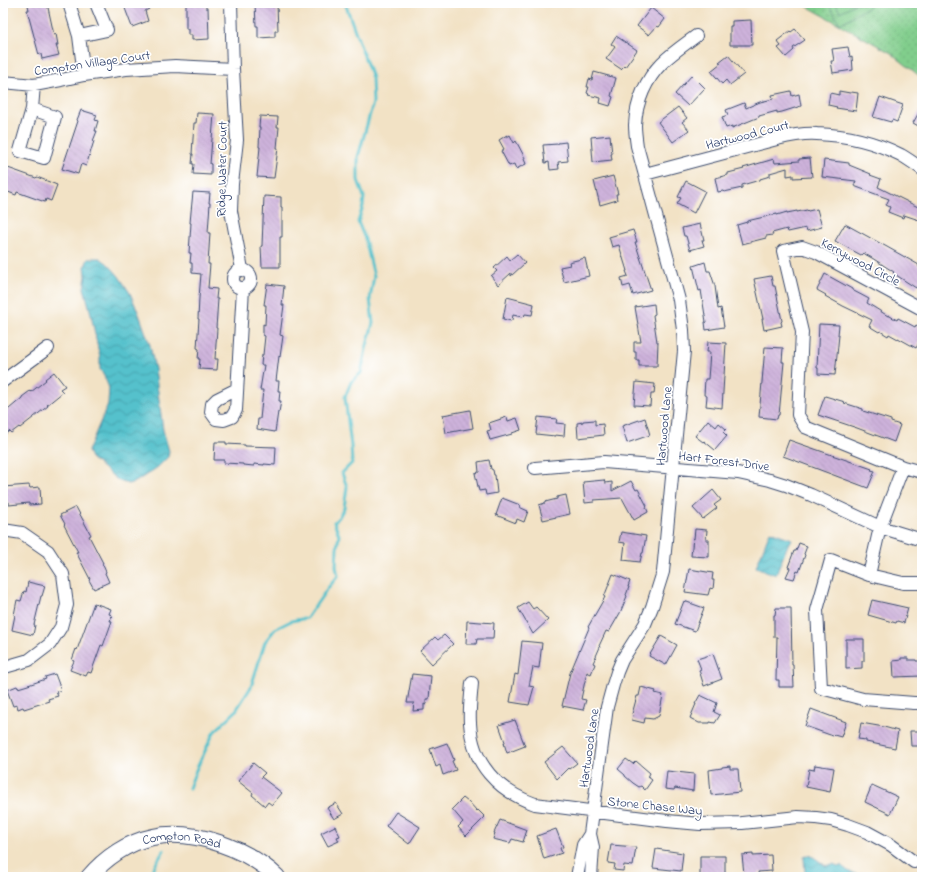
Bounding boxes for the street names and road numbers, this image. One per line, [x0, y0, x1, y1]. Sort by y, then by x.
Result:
street label: Compton Village Court [33, 46, 152, 82]
street label: Hartwood Court [704, 116, 792, 155]
street label: Ridge Water Court [212, 120, 234, 217]
street label: Kerrywood Circle [817, 233, 903, 292]
street label: Hartwood Lane [652, 386, 677, 467]
street label: Hart Forest Drive [677, 446, 771, 477]
street label: Hartwood Lane [575, 707, 604, 789]
street label: Stone Chase Way [606, 792, 703, 822]
street label: Compton Road [140, 827, 224, 854]

